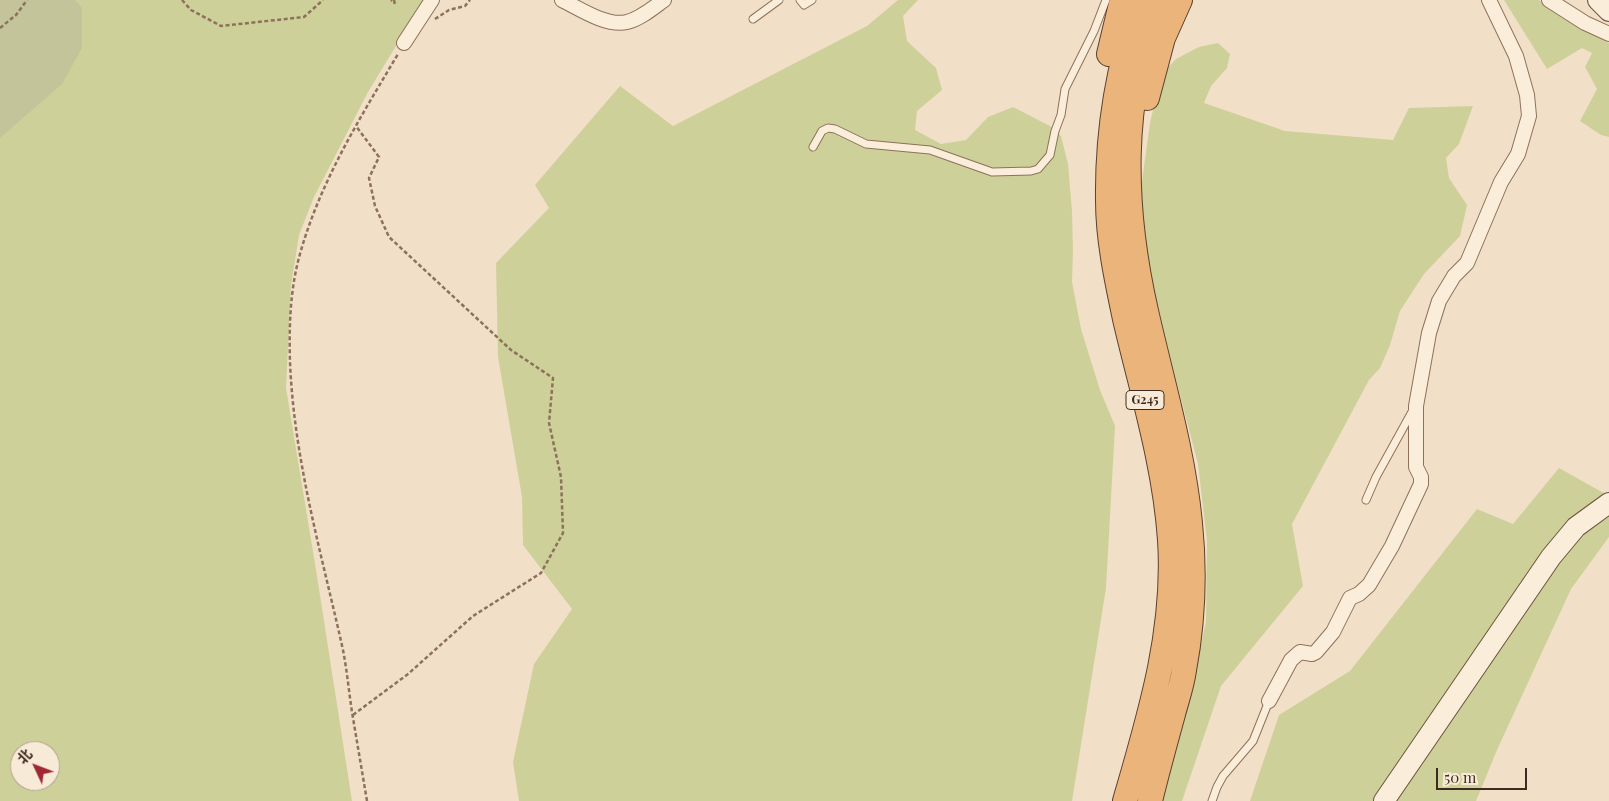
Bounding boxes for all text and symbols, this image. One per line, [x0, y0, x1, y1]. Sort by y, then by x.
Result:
road number: G245 [1126, 390, 1164, 410]
north arrow [10, 741, 60, 791]
text: 北 [13, 745, 36, 768]
scale bar [1439, 758, 1530, 790]
text: 50 m [1444, 767, 1476, 787]

